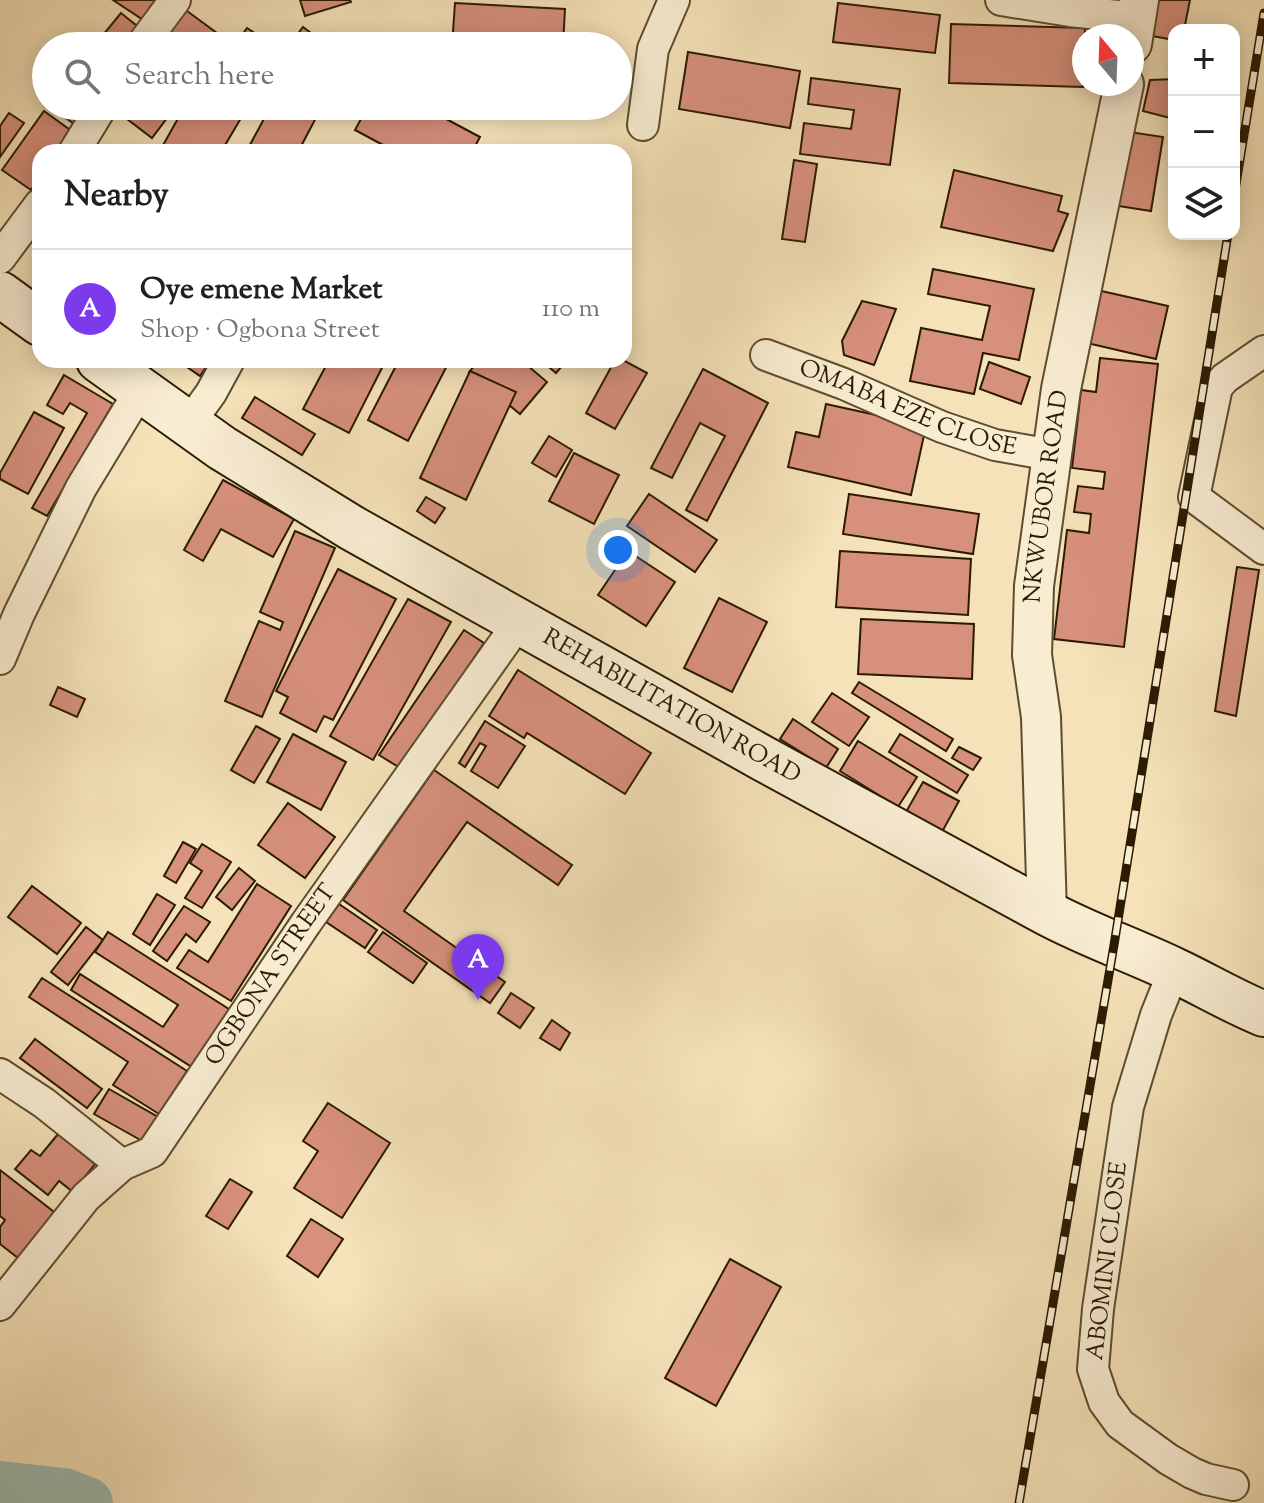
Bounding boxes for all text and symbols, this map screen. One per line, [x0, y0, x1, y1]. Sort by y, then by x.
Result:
north arrow [1072, 24, 1144, 96]
map controls [1168, 24, 1240, 240]
button: + [1168, 24, 1240, 96]
search box [32, 32, 632, 120]
icon: search [60, 54, 104, 98]
text: Search here [124, 55, 274, 98]
button: − [1168, 96, 1240, 168]
button: layers [1168, 168, 1240, 240]
text: Nearby [64, 172, 169, 221]
text: Oye emene Market [140, 269, 383, 312]
text: A [79, 291, 101, 328]
text: 110 m [542, 291, 600, 328]
text: Shop · Ogbona Street [140, 312, 380, 349]
street label: OMABA EZE CLOSE [794, 352, 1020, 466]
street label: NKWUBOR ROAD [1017, 388, 1078, 604]
your location [598, 530, 638, 570]
street label: REHABILITATION ROAD [536, 621, 807, 793]
street label: OGBONA STREET [197, 877, 345, 1073]
pin: A [452, 934, 504, 1000]
street label: ABOMINI CLOSE [1079, 1159, 1137, 1362]

